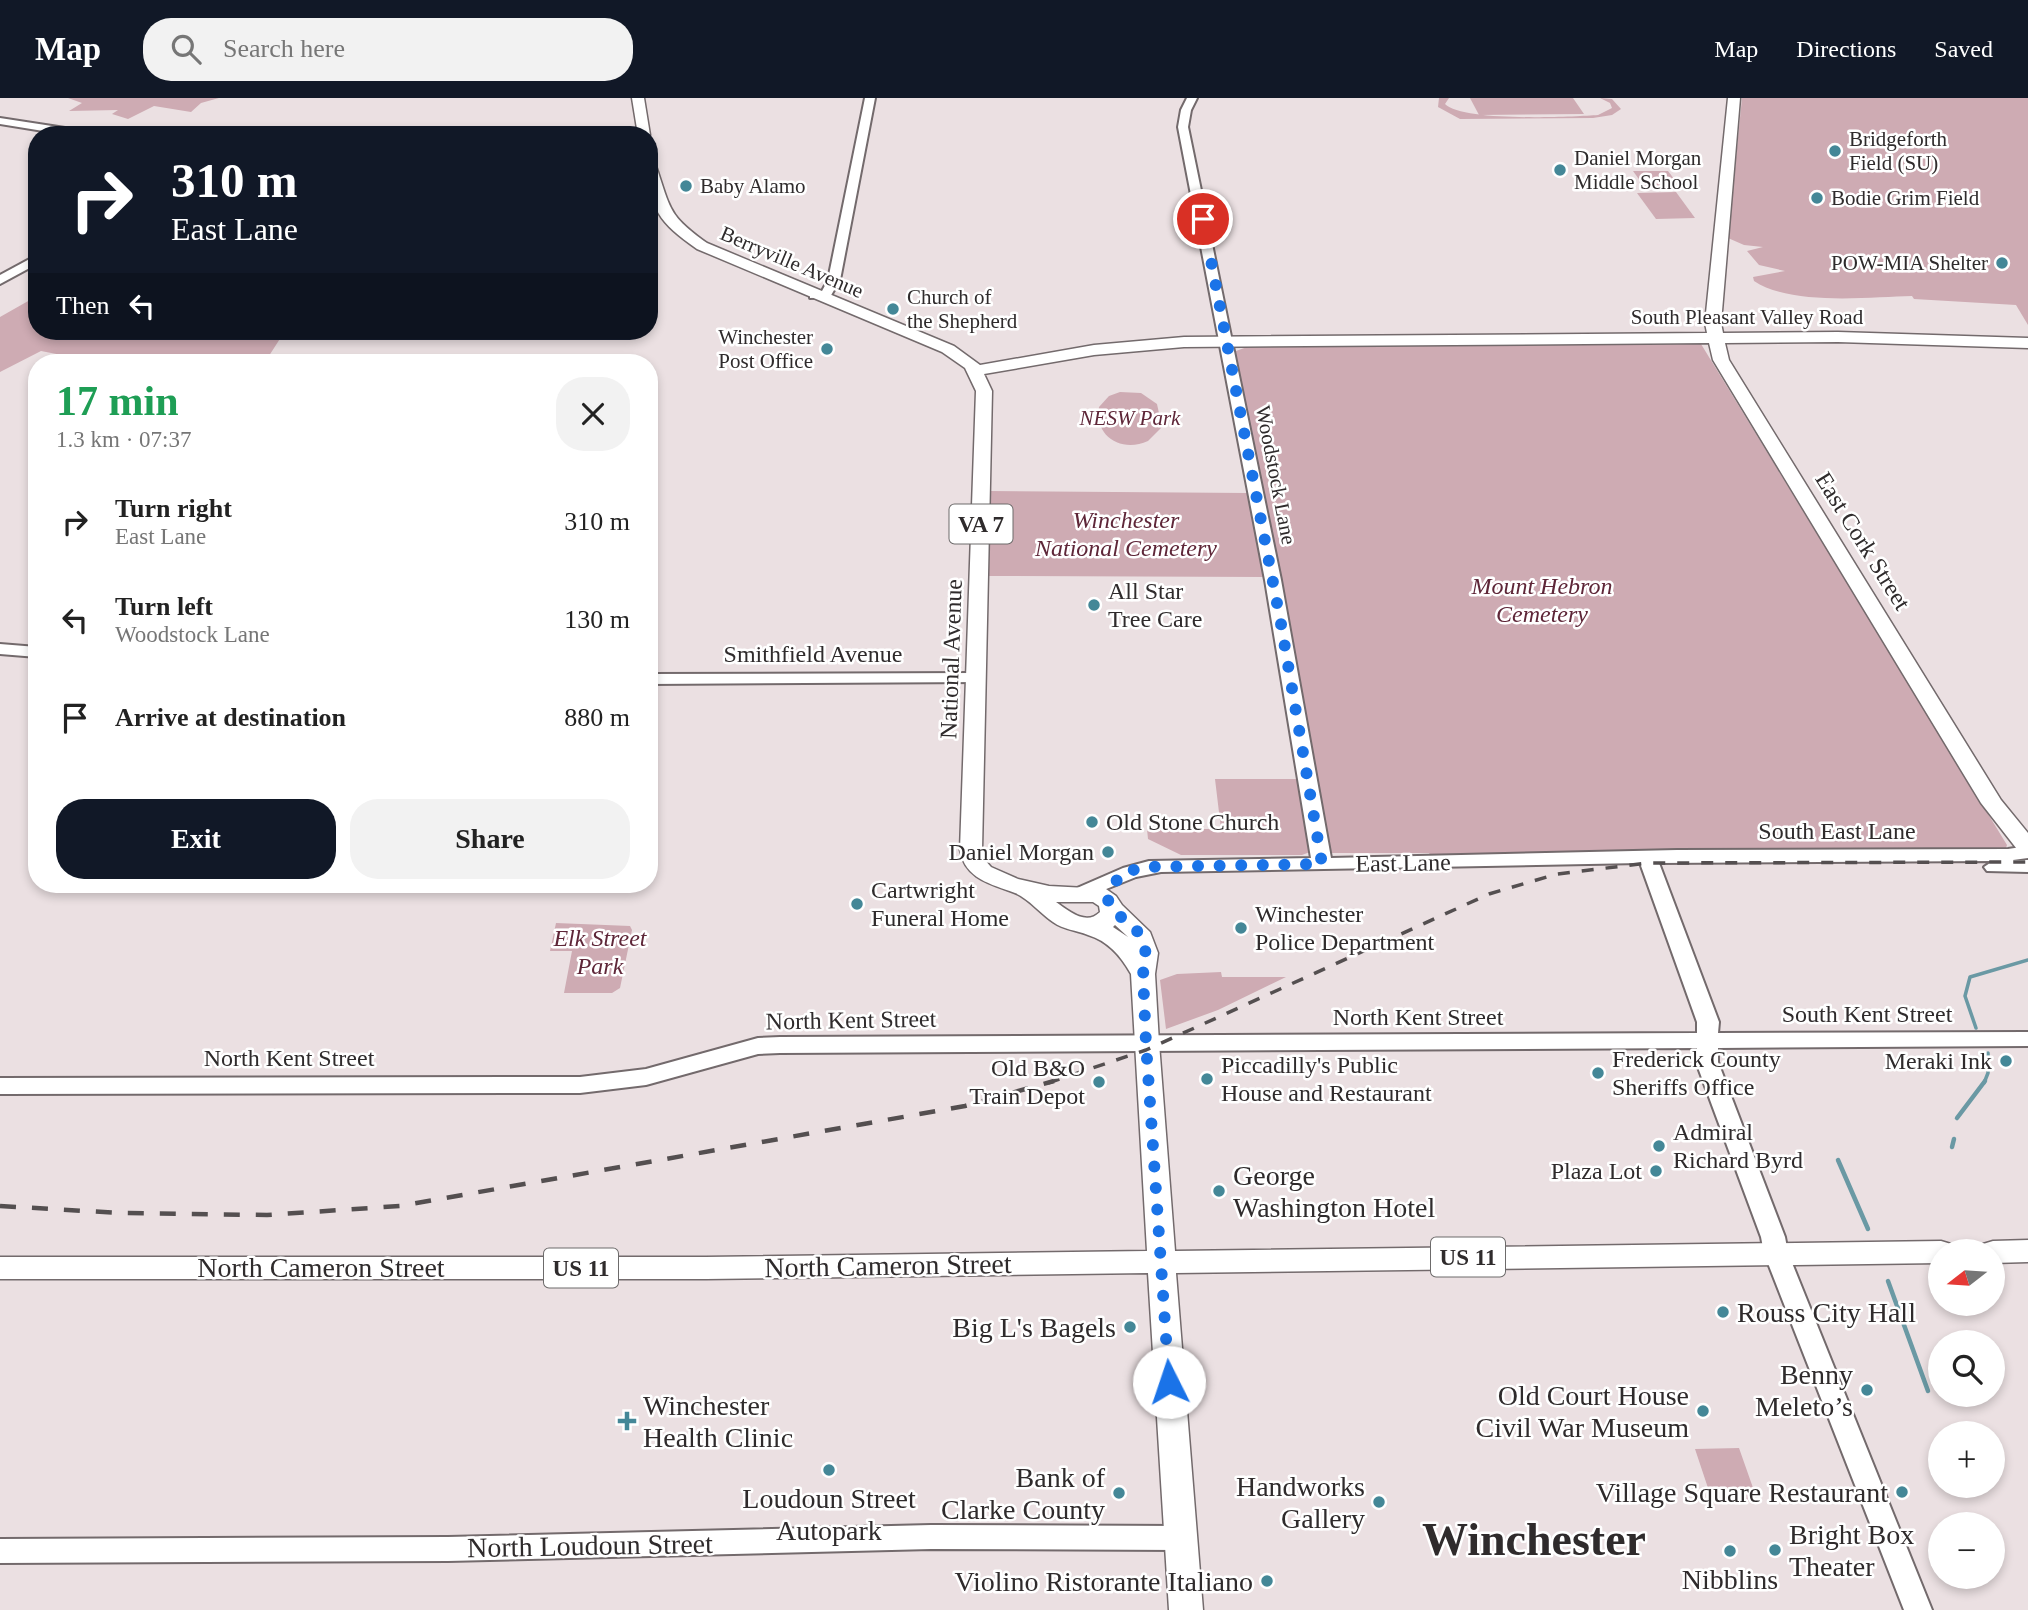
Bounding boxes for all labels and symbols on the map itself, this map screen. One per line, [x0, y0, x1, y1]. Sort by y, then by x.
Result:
place label: Bridgeforth Field (SU) [1849, 127, 1947, 175]
marker: Bridgeforth Field (SU) [1827, 143, 1843, 159]
place label: Daniel Morgan Middle School [1574, 146, 1702, 194]
marker: Daniel Morgan Middle School [1552, 162, 1568, 178]
place label: Baby Alamo [700, 174, 806, 198]
marker: Baby Alamo [678, 178, 694, 194]
place label: Bodie Grim Field [1831, 186, 1980, 210]
pin [1173, 189, 1233, 249]
marker: Bodie Grim Field [1809, 190, 1825, 206]
street label: Berryville Avenue [717, 221, 867, 303]
place label: POW-MIA Shelter [1831, 251, 1988, 275]
marker: POW-MIA Shelter [1994, 255, 2010, 271]
place label: Church of the Shepherd [907, 285, 1018, 333]
marker: Church of the Shepherd [885, 301, 901, 317]
street label: South Pleasant Valley Road [1631, 305, 1864, 329]
place label: Winchester Post Office [718, 325, 813, 373]
marker: Winchester Post Office [819, 341, 835, 357]
street label: Woodstock Lane [1251, 403, 1301, 547]
park label: NESW Park [1079, 406, 1181, 430]
street label: East Cork Street [1810, 467, 1916, 615]
road number: VA 7 [950, 504, 1012, 544]
park label: Winchester National Cemetery [1034, 507, 1217, 561]
park label: Mount Hebron Cemetery [1470, 573, 1613, 627]
place label: All Star Tree Care [1108, 578, 1202, 632]
street label: National Avenue [935, 579, 967, 739]
marker: All Star Tree Care [1086, 597, 1102, 613]
street label: Smithfield Avenue [724, 641, 902, 667]
place label: Old Stone Church [1106, 809, 1279, 835]
marker: Old Stone Church [1084, 814, 1100, 830]
street label: South East Lane [1758, 818, 1916, 844]
place label: Daniel Morgan [948, 839, 1094, 865]
marker: Daniel Morgan [1100, 844, 1116, 860]
street label: East Lane [1355, 849, 1451, 877]
place label: Cartwright Funeral Home [871, 877, 1009, 931]
marker: Cartwright Funeral Home [849, 896, 865, 912]
place label: Winchester Police Department [1255, 901, 1435, 955]
marker: Winchester Police Department [1233, 920, 1249, 936]
park label: Elk Street Park [552, 925, 648, 979]
street label: South Kent Street [1782, 1001, 1953, 1027]
street label: North Kent Street [1333, 1004, 1504, 1030]
street label: North Kent Street [765, 1006, 937, 1034]
street label: North Kent Street [204, 1045, 375, 1071]
place label: Frederick County Sheriffs Office [1612, 1046, 1781, 1100]
place label: Meraki Ink [1885, 1048, 1992, 1074]
place label: Piccadilly's Public House and Restaurant [1221, 1052, 1432, 1106]
marker: Meraki Ink [1998, 1053, 2014, 1069]
place label: Old B&O Train Depot [969, 1055, 1085, 1109]
marker: Frederick County Sheriffs Office [1590, 1065, 1606, 1081]
marker: Piccadilly's Public House and Restaurant [1199, 1071, 1215, 1087]
marker: Old B&O Train Depot [1091, 1074, 1107, 1090]
place label: Admiral Richard Byrd [1673, 1119, 1803, 1173]
marker: Admiral Richard Byrd [1651, 1138, 1667, 1154]
place label: Plaza Lot [1551, 1158, 1642, 1184]
place label: George Washington Hotel [1233, 1160, 1435, 1223]
marker: Plaza Lot [1648, 1163, 1664, 1179]
marker: George Washington Hotel [1211, 1183, 1227, 1199]
road number: US 11 [1431, 1238, 1505, 1276]
north arrow [1928, 1239, 2006, 1316]
road number: US 11 [544, 1248, 618, 1288]
street label: North Cameron Street [764, 1248, 1012, 1283]
street label: North Cameron Street [197, 1252, 445, 1283]
place label: Rouss City Hall [1737, 1297, 1916, 1328]
marker: Rouss City Hall [1715, 1304, 1731, 1320]
place label: Big L's Bagels [952, 1312, 1116, 1343]
marker: Big L's Bagels [1122, 1319, 1138, 1335]
position arrow [1132, 1345, 1206, 1419]
place label: Benny Meleto’s [1755, 1359, 1853, 1422]
place label: Old Court House Civil War Museum [1476, 1380, 1689, 1443]
marker: Benny Meleto’s [1859, 1382, 1875, 1398]
place label: Winchester Health Clinic [643, 1390, 793, 1453]
marker: Old Court House Civil War Museum [1695, 1403, 1711, 1419]
marker: Winchester Health Clinic [617, 1411, 637, 1431]
marker: Loudoun Street Autopark [821, 1462, 837, 1478]
place label: Bank of Clarke County [941, 1462, 1106, 1525]
place label: Handworks Gallery [1236, 1471, 1365, 1534]
place label: Village Square Restaurant [1596, 1477, 1888, 1508]
place label: Loudoun Street Autopark [742, 1483, 916, 1546]
marker: Village Square Restaurant [1894, 1484, 1910, 1500]
marker: Bank of Clarke County [1111, 1485, 1127, 1501]
marker: Handworks Gallery [1371, 1494, 1387, 1510]
district label: Winchester [1422, 1514, 1646, 1565]
place label: Bright Box Theater [1789, 1519, 1914, 1582]
street label: North Loudoun Street [467, 1528, 713, 1563]
marker: Bright Box Theater [1767, 1542, 1783, 1558]
marker: Nibblins [1722, 1543, 1738, 1559]
place label: Nibblins [1682, 1564, 1778, 1595]
place label: Violino Ristorante Italiano [955, 1566, 1253, 1597]
marker: Violino Ristorante Italiano [1259, 1573, 1275, 1589]

